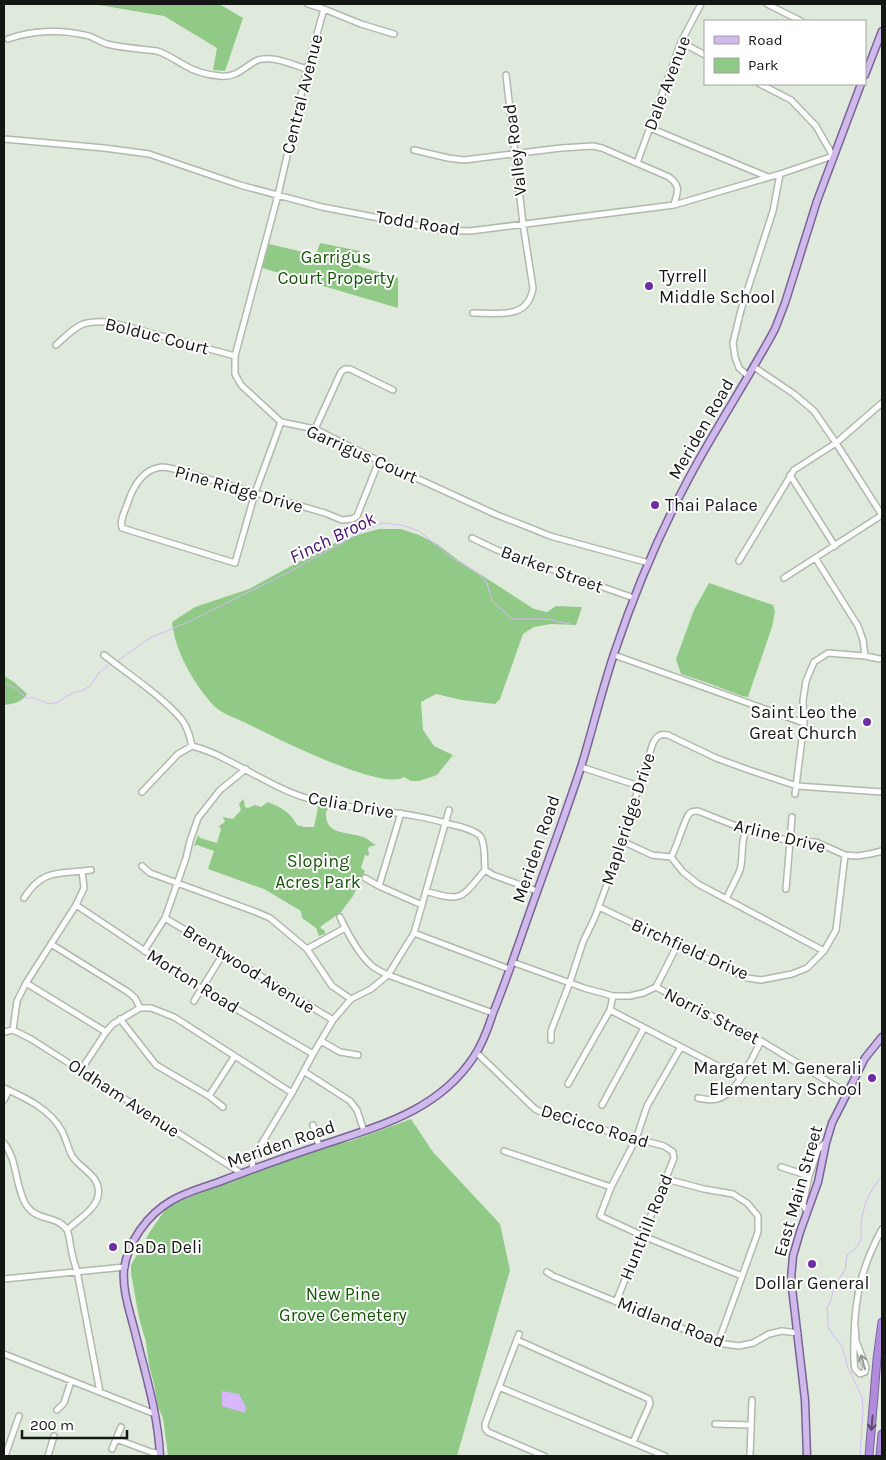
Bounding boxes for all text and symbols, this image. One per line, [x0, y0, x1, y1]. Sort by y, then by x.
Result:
legend [704, 20, 866, 85]
text: Road [748, 31, 783, 49]
street label: Central Avenue [276, 32, 328, 156]
street label: Dale Avenue [639, 33, 695, 133]
text: Park [748, 56, 778, 74]
street label: Valley Road [498, 103, 532, 197]
street label: Todd Road [375, 206, 461, 240]
park label: Garrigus Court Property [277, 246, 395, 289]
place label: Tyrrell Middle School [659, 265, 775, 308]
marker: Tyrrell Middle School [643, 280, 655, 292]
street label: Bolduc Court [103, 312, 211, 360]
street label: Meriden Road [663, 375, 739, 483]
street label: Garrigus Court [303, 420, 421, 488]
street label: Pine Ridge Drive [172, 460, 306, 518]
place label: Thai Palace [665, 494, 758, 516]
marker: Thai Palace [649, 499, 661, 511]
water label: Finch Brook [286, 507, 379, 568]
street label: Barker Street [498, 540, 606, 598]
place label: Saint Leo the Great Church [749, 701, 857, 744]
marker: Saint Leo the Great Church [861, 716, 873, 728]
street label: Mapleridge Drive [596, 750, 660, 888]
street label: Celia Drive [306, 787, 396, 823]
street label: Meriden Road [507, 792, 565, 906]
street label: Arline Drive [732, 814, 828, 858]
park label: Sloping Acres Park [275, 850, 361, 893]
street label: Birchfield Drive [628, 913, 752, 985]
street label: Brentwood Avenue [179, 920, 319, 1018]
street label: Morton Road [143, 944, 243, 1018]
street label: Norris Street [661, 983, 763, 1049]
street label: Oldham Avenue [64, 1054, 184, 1142]
place label: Margaret M. Generali Elementary School [693, 1057, 862, 1100]
marker: Margaret M. Generali Elementary School [866, 1072, 878, 1084]
street label: DeCicco Road [538, 1099, 652, 1153]
street label: Meriden Road [224, 1115, 338, 1173]
street label: East Main Street [769, 1123, 827, 1259]
street label: Hunthill Road [615, 1171, 677, 1283]
place label: DaDa Deli [123, 1236, 202, 1258]
marker: DaDa Deli [107, 1241, 119, 1253]
marker: Dollar General [806, 1258, 818, 1270]
place label: Dollar General [755, 1272, 869, 1294]
park label: New Pine Grove Cemetery [279, 1283, 407, 1326]
street label: Midland Road [614, 1291, 728, 1353]
one-way arrow [858, 1354, 868, 1370]
scale bar [22, 1408, 128, 1440]
one-way arrow [867, 1415, 877, 1431]
text: 200 m [30, 1416, 74, 1434]

